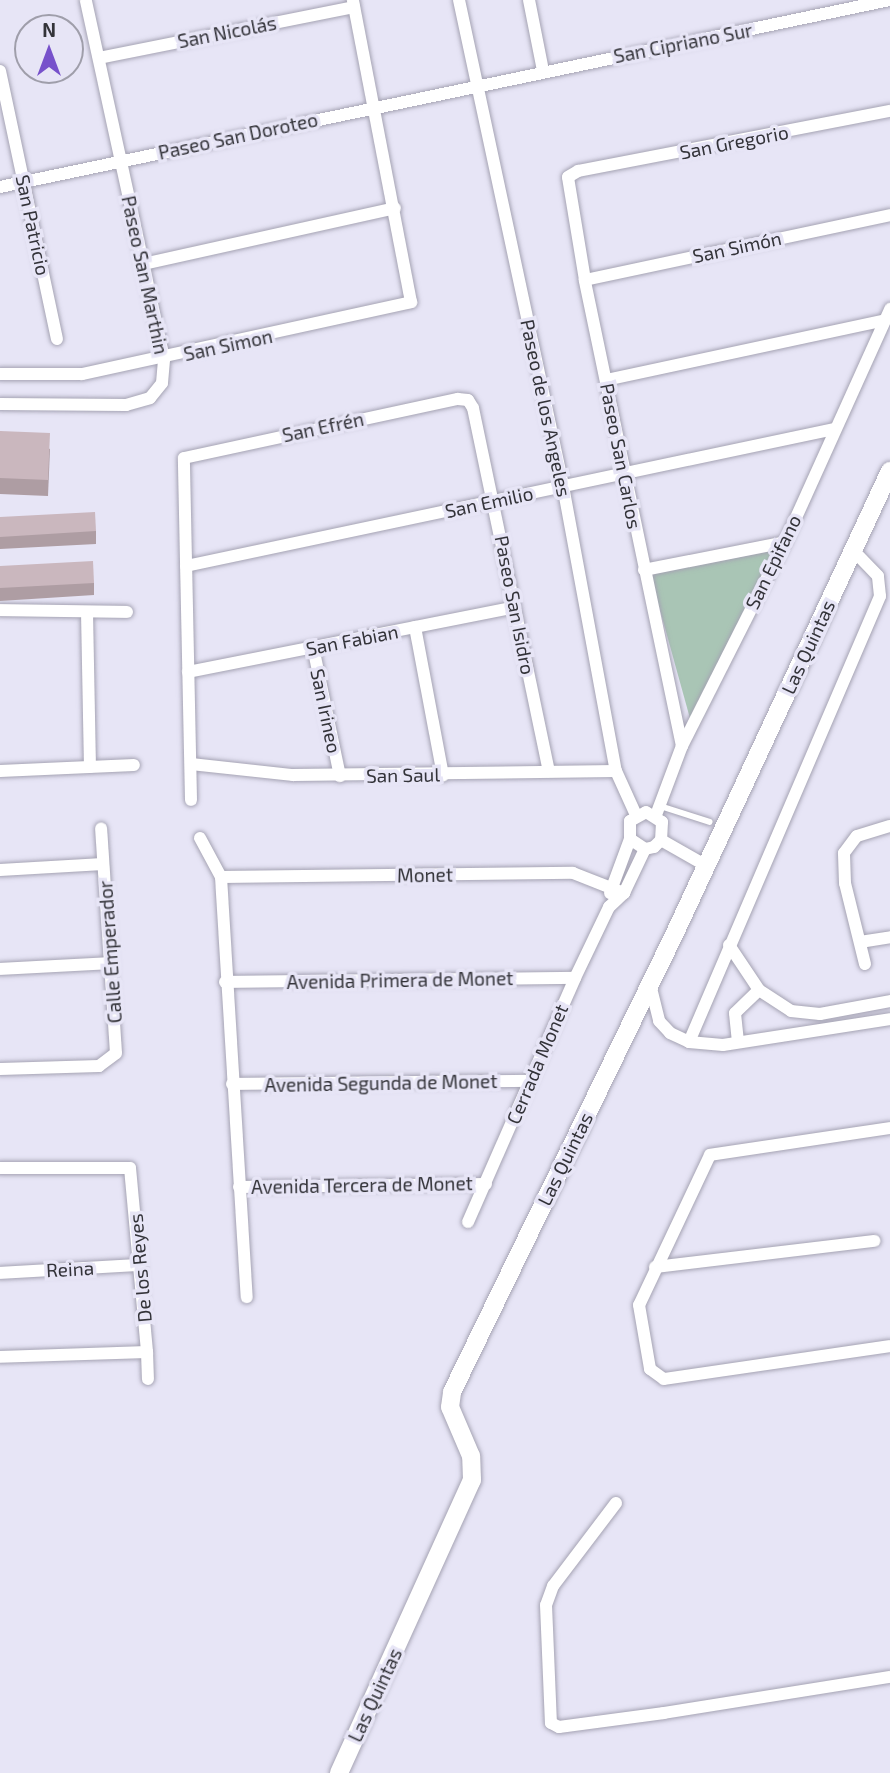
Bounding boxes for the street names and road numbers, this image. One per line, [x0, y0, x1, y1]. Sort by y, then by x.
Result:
street label: San Nicolás [176, 11, 278, 53]
street label: San Cipriano Sur [612, 18, 754, 68]
street label: Paseo San Doroteo [156, 108, 320, 164]
street label: San Gregorio [678, 120, 790, 164]
street label: San Patricio [11, 173, 55, 277]
street label: Paseo San Marthin [117, 194, 173, 356]
street label: San Simón [691, 226, 783, 268]
street label: Paseo de los Angeles [516, 317, 576, 499]
street label: San Simon [182, 324, 274, 366]
street label: Paseo San Carlos [596, 381, 646, 531]
street label: San Efrén [280, 407, 366, 447]
street label: San Emilio [443, 482, 535, 522]
street label: San Epifano [740, 511, 806, 613]
street label: Paseo San Isidro [490, 534, 540, 676]
street label: Las Quintas [776, 597, 840, 697]
street label: San Fabian [304, 620, 400, 660]
street label: San Irineo [306, 667, 346, 755]
street label: San Saul [366, 763, 440, 787]
street label: Monet [397, 863, 453, 887]
street label: Calle Emperador [94, 880, 126, 1024]
street label: Avenida Primera de Monet [286, 967, 514, 993]
street label: Cerrada Monet [501, 1001, 573, 1127]
street label: Avenida Segunda de Monet [264, 1070, 498, 1096]
street label: Las Quintas [533, 1109, 597, 1209]
street label: Avenida Tercera de Monet [251, 1172, 473, 1198]
street label: De los Reyes [124, 1213, 156, 1323]
street label: Reina [45, 1256, 95, 1282]
street label: Las Quintas [343, 1645, 407, 1745]

